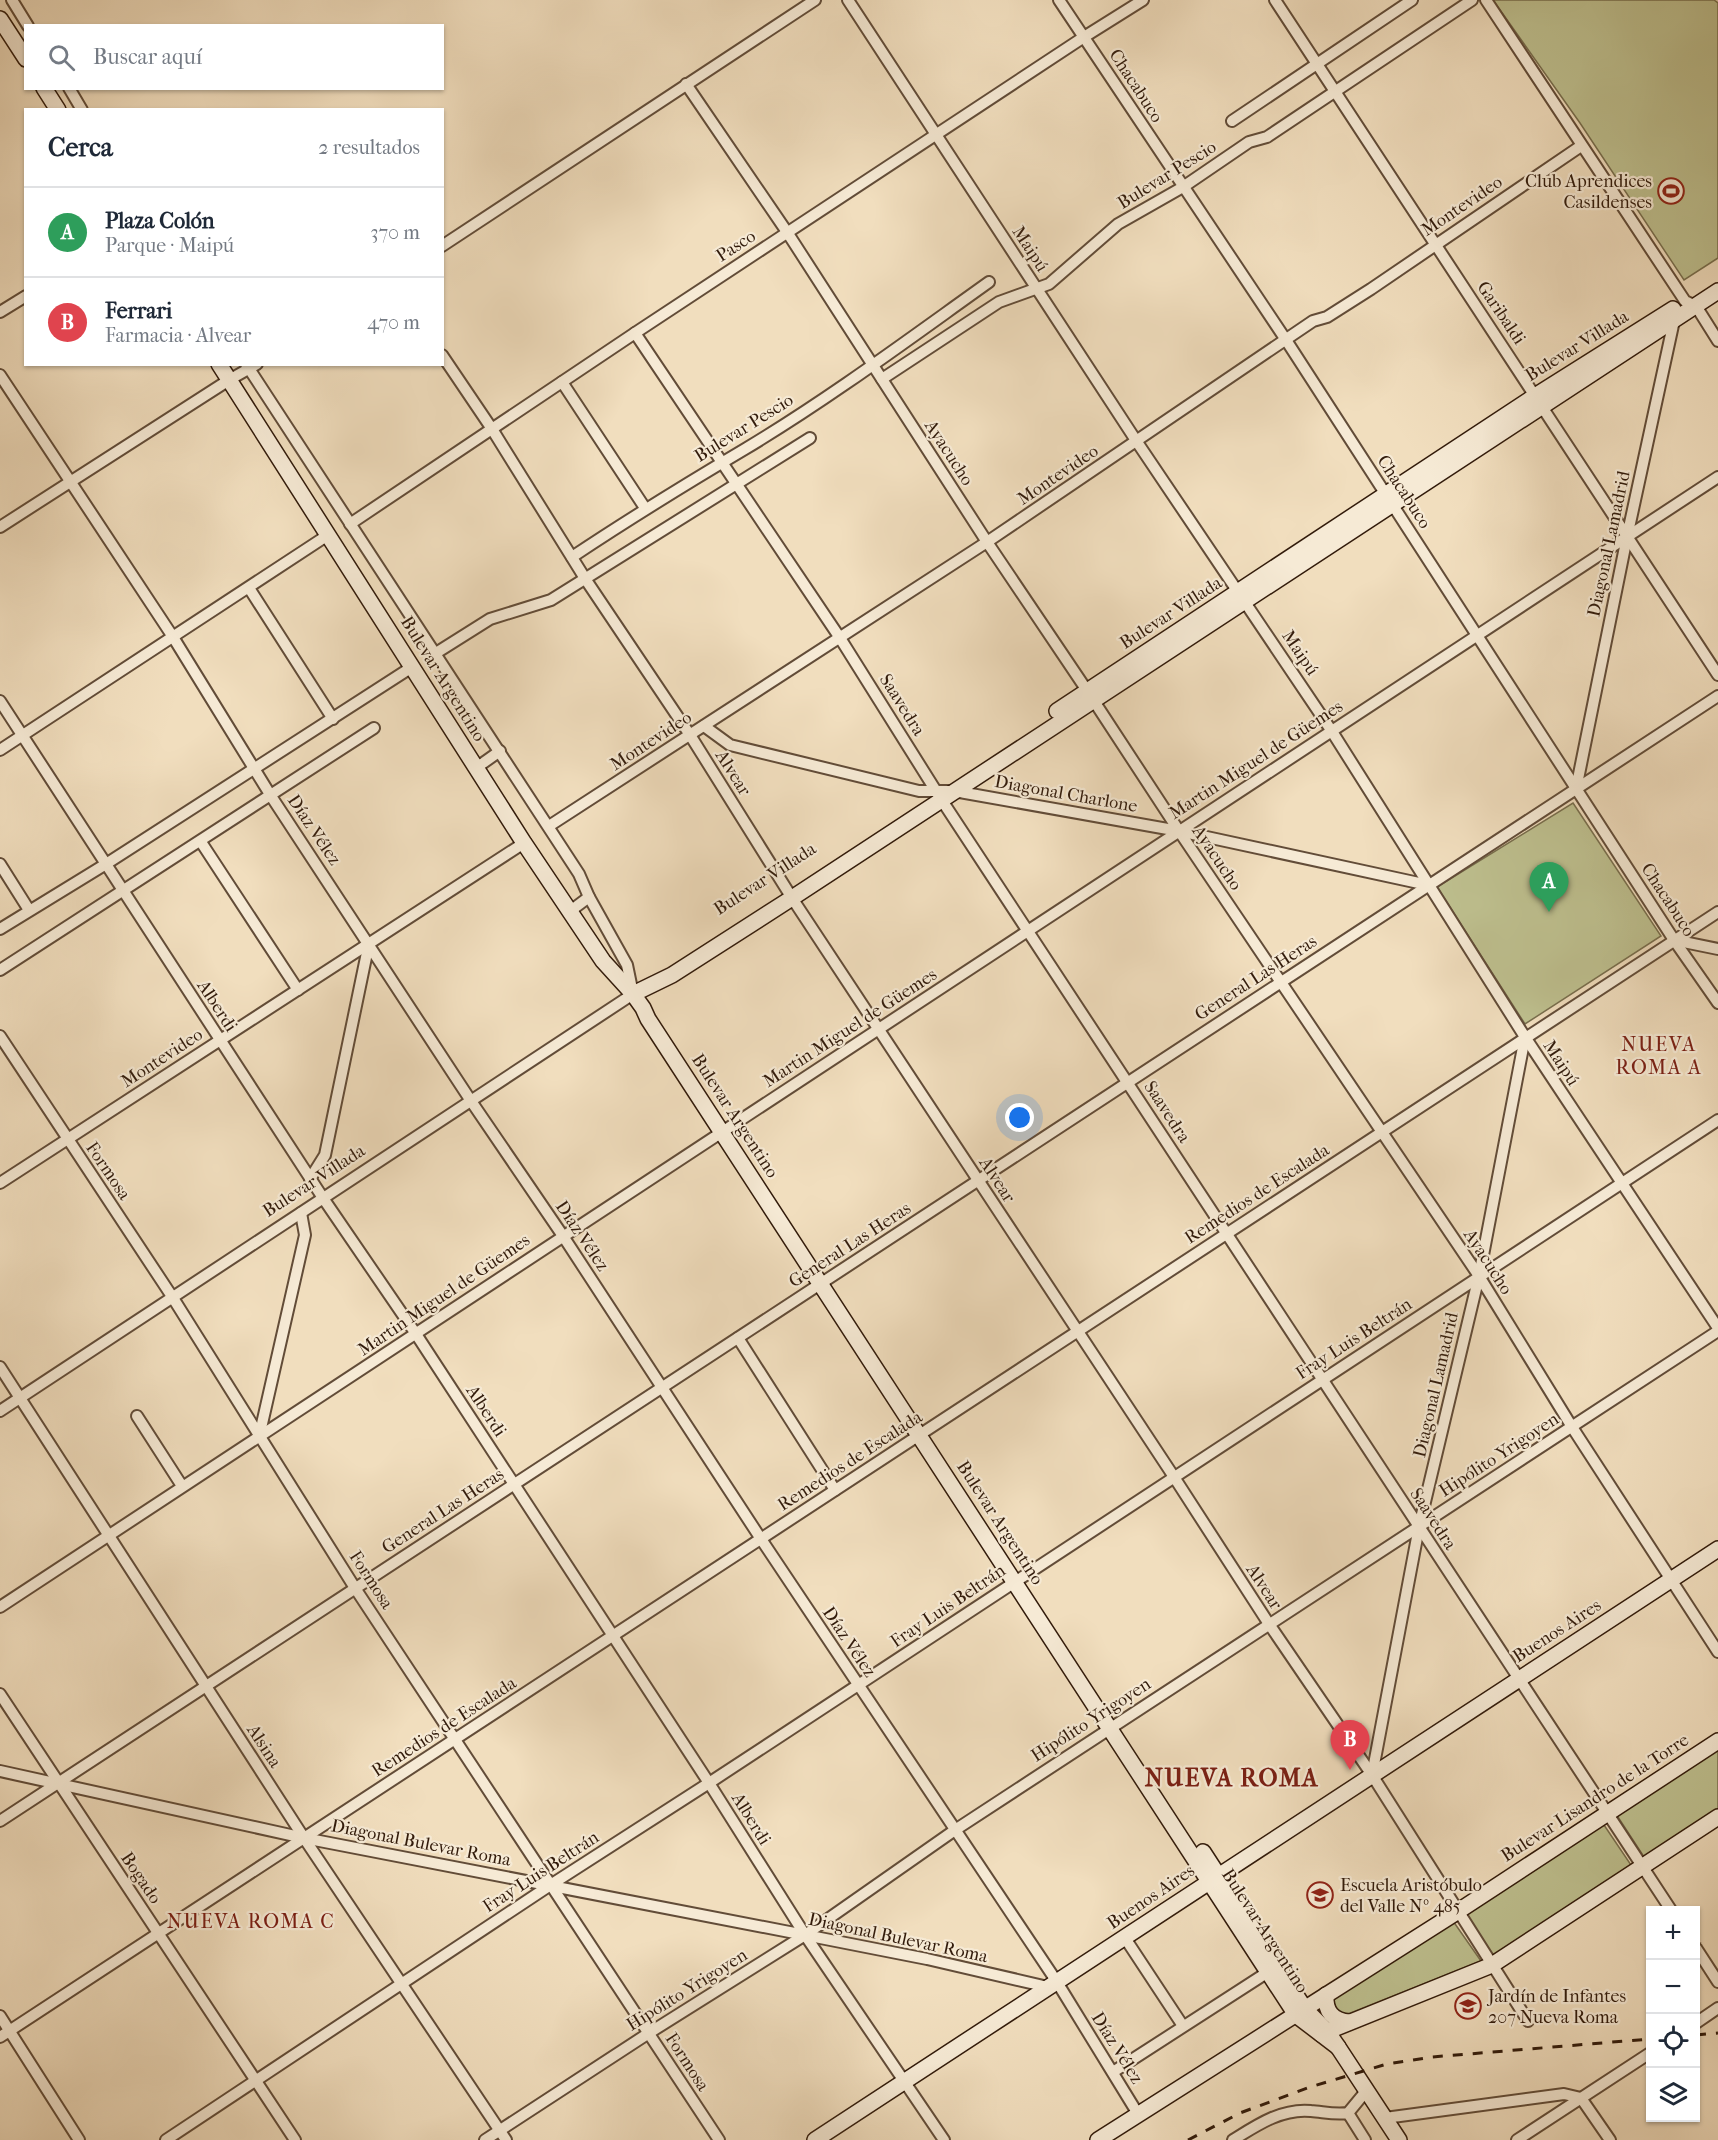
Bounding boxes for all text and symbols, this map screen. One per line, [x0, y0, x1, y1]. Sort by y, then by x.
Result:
search box [24, 24, 444, 90]
icon: search [45, 41, 78, 74]
text: Buscar aquí [93, 44, 202, 70]
street label: Chacabuco [1105, 45, 1167, 127]
text: Cerca [48, 132, 113, 163]
text: 2 resultados [318, 136, 420, 159]
street label: Bulevar Pescio [1114, 136, 1220, 214]
street label: Montevideo [1418, 171, 1506, 241]
place label: Club Aprendices Casildenses [1525, 171, 1652, 213]
sports icon: Club Aprendices Casildenses [1656, 176, 1686, 206]
text: Plaza Colón [105, 208, 215, 234]
text: A [61, 221, 74, 244]
text: 370 m [370, 221, 420, 244]
street label: Maipú [1008, 222, 1052, 276]
street label: Pasco [712, 226, 760, 266]
text: Parque · Maipú [105, 234, 234, 257]
street label: Garibaldi [1472, 277, 1530, 349]
text: Ferrari [105, 298, 172, 324]
street label: Bulevar Villada [1522, 306, 1633, 386]
text: B [61, 311, 74, 334]
text: 470 m [367, 311, 420, 334]
text: Farmacia · Alvear [105, 324, 251, 347]
street label: Bulevar Pescio [691, 389, 797, 467]
street label: Ayacucho [920, 416, 978, 490]
street label: Montevideo [1014, 440, 1102, 510]
street label: Chacabuco [1373, 451, 1435, 533]
street label: Diagonal Lamadrid [1583, 469, 1635, 619]
street label: Bulevar Villada [1116, 572, 1227, 654]
street label: Bulevar Argentino [396, 613, 490, 745]
street label: Maipú [1277, 626, 1323, 680]
street label: Saavedra [875, 670, 930, 740]
street label: Martin Miguel de Güemes [1165, 696, 1347, 824]
street label: Montevideo [606, 707, 696, 775]
street label: Alvear [710, 745, 755, 800]
street label: Diagonal Charlone [993, 771, 1139, 817]
street label: Díaz Vélez [283, 791, 345, 869]
street label: Ayacucho [1187, 821, 1246, 894]
street label: Bulevar Villada [710, 838, 821, 920]
street label: Chacabuco [1637, 859, 1699, 941]
pin: A [1530, 862, 1568, 912]
street label: General Las Heras [1191, 931, 1321, 1025]
street label: Martin Miguel de Güemes [759, 964, 941, 1092]
street label: Alberdi [192, 975, 242, 1036]
street label: Montevideo [117, 1024, 207, 1092]
district label: NUEVA ROMA A [1616, 1033, 1702, 1079]
street label: Maipú [1539, 1036, 1583, 1090]
street label: Bulevar Argentino [687, 1050, 783, 1182]
street label: Saavedra [1139, 1077, 1195, 1147]
your location [1005, 1103, 1034, 1132]
street label: Formosa [81, 1138, 135, 1204]
street label: Remedios de Escalada [1181, 1139, 1334, 1249]
street label: Bulevar Villada [259, 1140, 370, 1222]
street label: Alvear [974, 1152, 1020, 1207]
street label: Díaz Vélez [551, 1197, 613, 1275]
street label: General Las Heras [785, 1198, 915, 1292]
street label: Ayacucho [1459, 1225, 1517, 1299]
street label: Martin Miguel de Güemes [354, 1229, 534, 1360]
street label: Fray Luis Beltrán [1292, 1293, 1416, 1384]
street label: Diagonal Lamadrid [1409, 1310, 1463, 1460]
street label: Alberdi [461, 1380, 511, 1441]
street label: Remedios de Escalada [774, 1406, 927, 1516]
street label: Hipólito Yrigoyen [1435, 1408, 1563, 1501]
street label: Bulevar Argentino [952, 1457, 1048, 1589]
street label: General Las Heras [378, 1464, 508, 1558]
street label: Saavedra [1405, 1484, 1461, 1554]
street label: Formosa [344, 1547, 398, 1614]
street label: Alvear [1241, 1559, 1287, 1614]
street label: Fray Luis Beltrán [887, 1560, 1010, 1652]
street label: Buenos Aires [1509, 1595, 1605, 1667]
street label: Díaz Vélez [818, 1603, 880, 1681]
street label: Remedios de Escalada [368, 1672, 521, 1782]
street label: Hipólito Yrigoyen [1027, 1673, 1155, 1766]
street label: Alsina [242, 1720, 286, 1772]
pin: B [1330, 1720, 1370, 1770]
street label: Bulevar Lisandro de la Torre [1497, 1729, 1693, 1867]
district label: NUEVA ROMA [1145, 1764, 1319, 1792]
street label: Alberdi [726, 1788, 775, 1849]
street label: Diagonal Bulevar Roma [329, 1815, 513, 1871]
street label: Fray Luis Beltrán [479, 1826, 603, 1917]
street label: Bogado [116, 1848, 166, 1908]
street label: Buenos Aires [1103, 1860, 1199, 1934]
street label: Bulevar Argentino [1217, 1865, 1313, 1997]
place label: Escuela Aristóbulo del Valle Nº 485 [1340, 1875, 1482, 1917]
school or university icon: Escuela Aristóbulo del Valle Nº 485 [1305, 1880, 1335, 1910]
map controls [1646, 1906, 1700, 2122]
button: + [1646, 1906, 1700, 1960]
street label: Diagonal Bulevar Roma [806, 1909, 990, 1967]
district label: NUEVA ROMA C [167, 1910, 335, 1933]
street label: Hipólito Yrigoyen [623, 1944, 752, 2036]
button: − [1646, 1960, 1700, 2014]
place label: Jardín de Infantes 207 Nueva Roma [1486, 1986, 1627, 2028]
school or university icon: Jardín de Infantes 207 Nueva Roma [1453, 1991, 1483, 2021]
street label: Díaz Vélez [1087, 2008, 1147, 2088]
button: locate [1646, 2014, 1700, 2068]
street label: Formosa [660, 2029, 714, 2096]
button: layers [1646, 2068, 1700, 2122]

